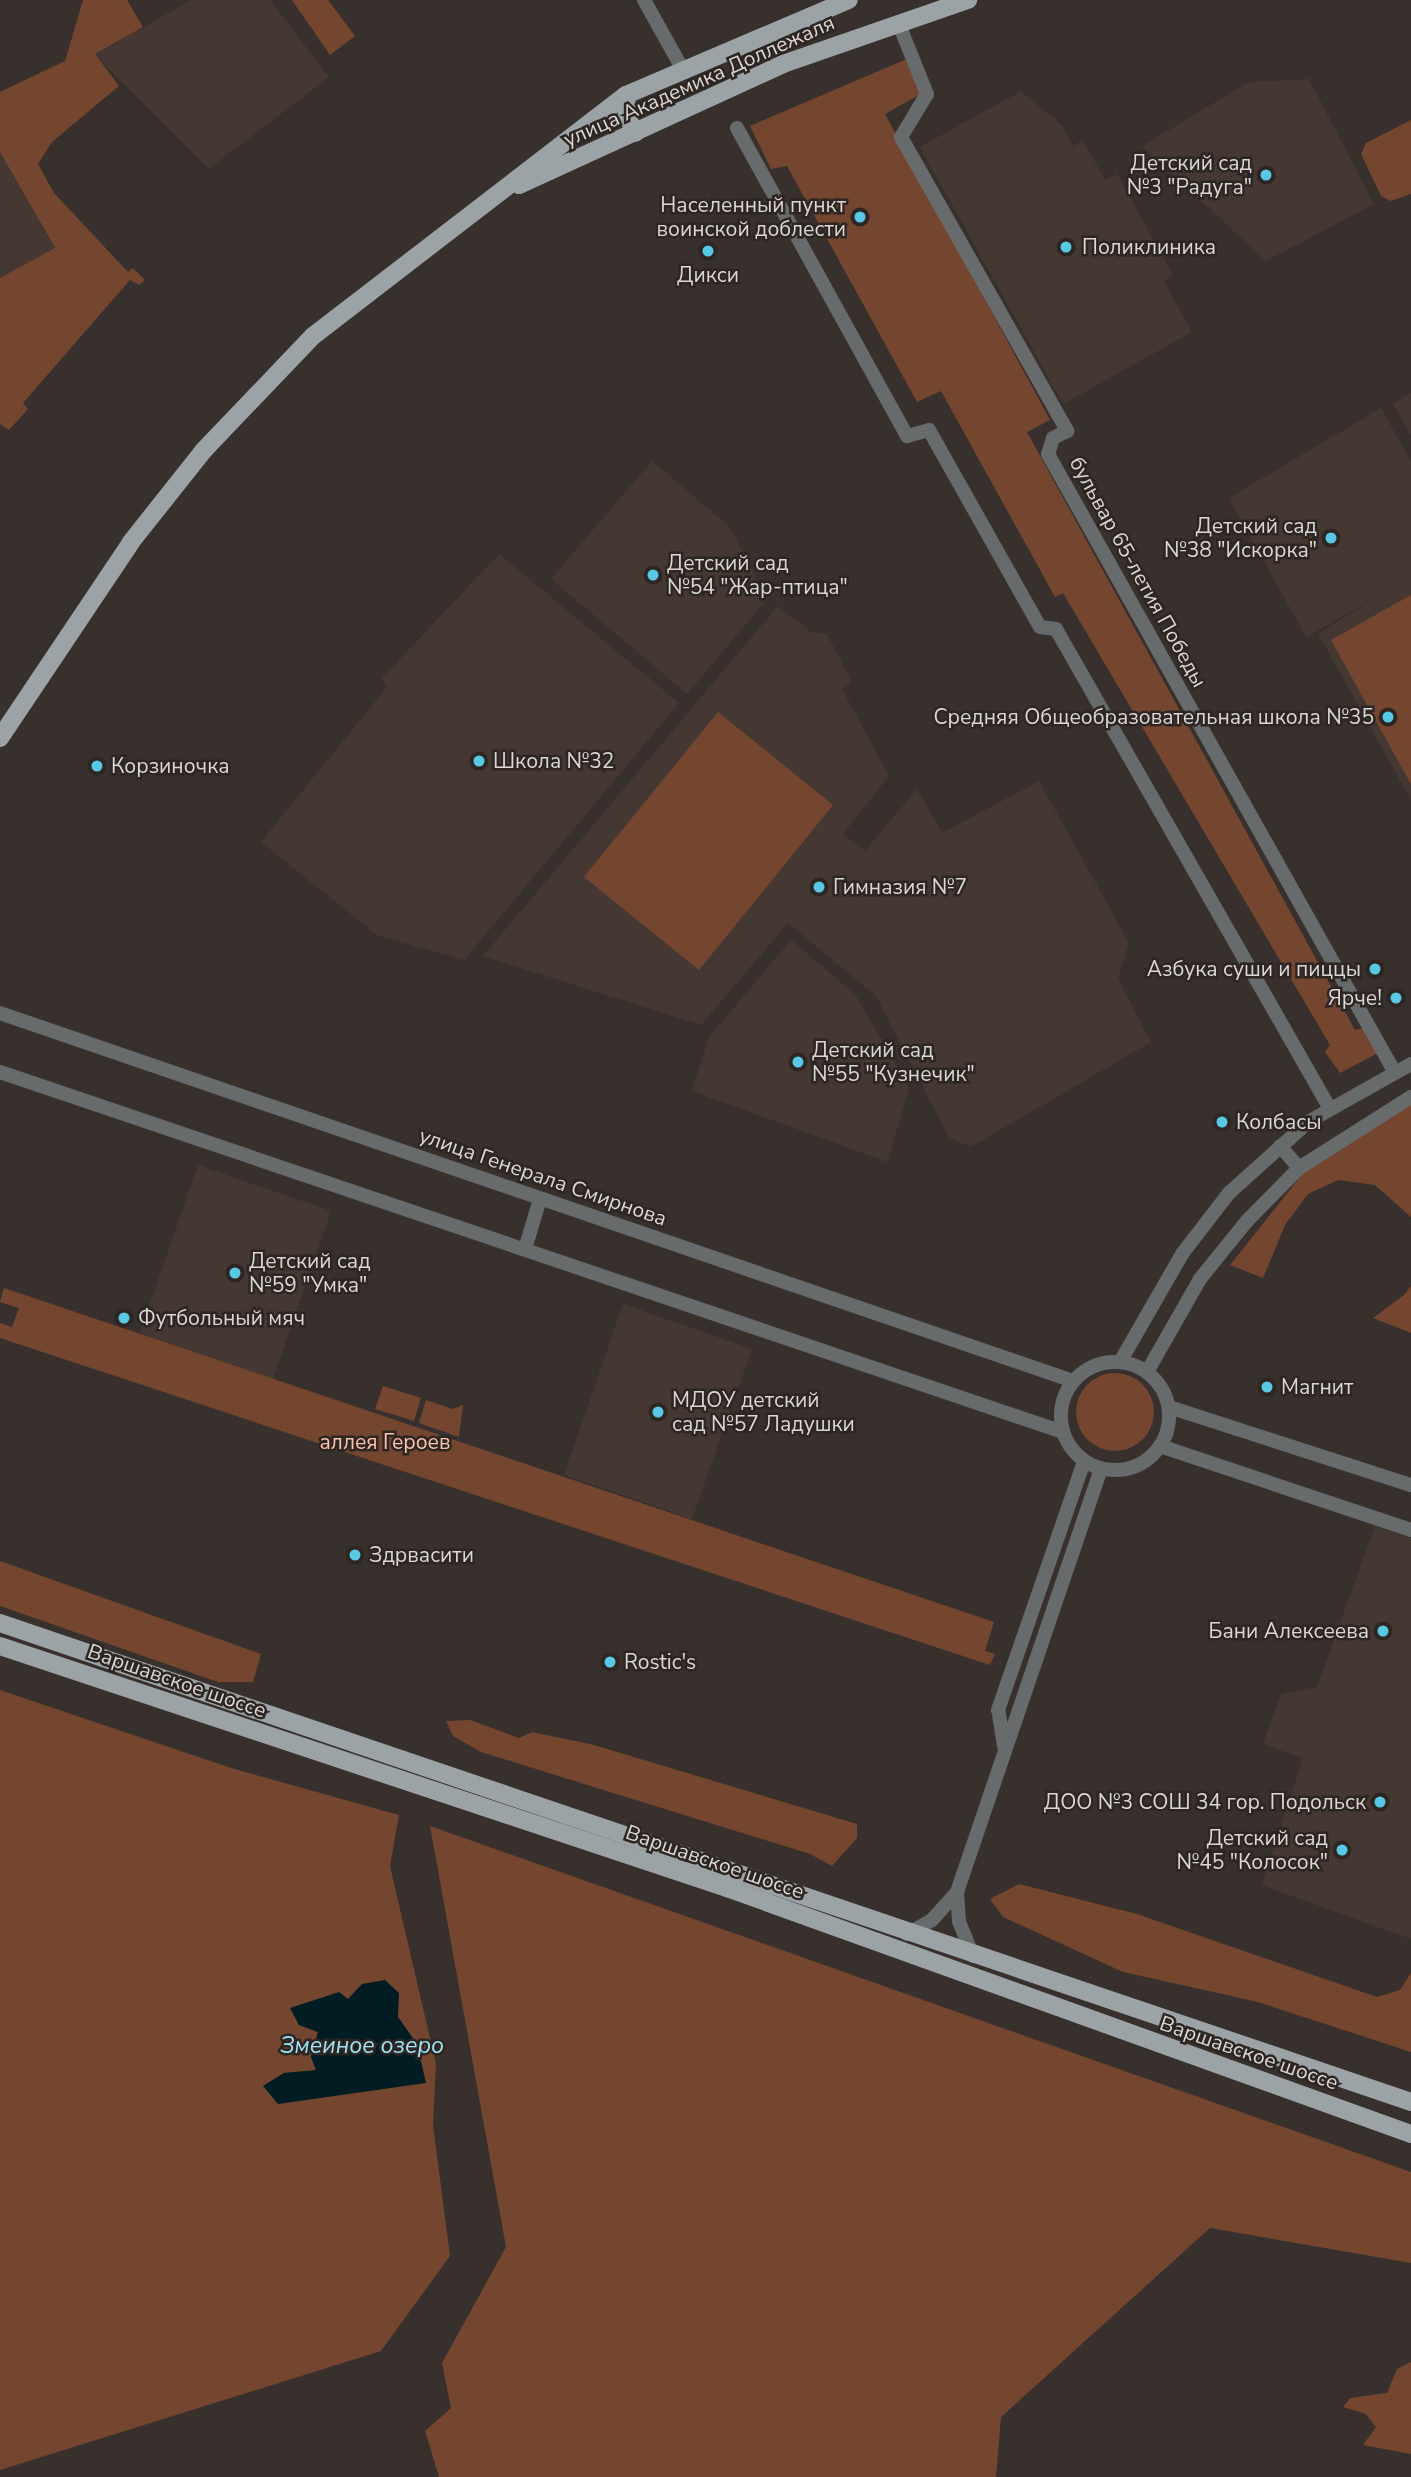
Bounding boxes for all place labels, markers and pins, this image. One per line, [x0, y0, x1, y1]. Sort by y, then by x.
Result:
place label: Детский сад №3 "Радуга" [1127, 150, 1252, 200]
marker: Детский сад №3 "Радуга" [1258, 167, 1274, 183]
place label: Населенный пункт воинской доблести [657, 192, 846, 242]
marker: Населенный пункт воинской доблести [852, 209, 868, 225]
place label: Поликлиника [1082, 234, 1216, 260]
marker: Поликлиника [1056, 237, 1076, 257]
marker: Дикси [700, 243, 716, 259]
place label: Дикси [677, 262, 739, 288]
place label: Детский сад №38 "Искорка" [1164, 513, 1317, 563]
marker: Детский сад №38 "Искорка" [1323, 530, 1339, 546]
place label: Детский сад №54 "Жар-птица" [667, 550, 848, 600]
marker: Детский сад №54 "Жар-птица" [645, 567, 661, 583]
place label: Средняя Общеобразовательная школа №35 [933, 704, 1374, 730]
marker: Средняя Общеобразовательная школа №35 [1380, 709, 1396, 725]
place label: Школа №32 [493, 748, 614, 774]
place label: Корзиночка [111, 753, 230, 779]
marker: Школа №32 [471, 753, 487, 769]
marker: Корзиночка [89, 758, 105, 774]
place label: Гимназия №7 [833, 874, 967, 900]
marker: Гимназия №7 [811, 879, 827, 895]
place label: Азбука суши и пиццы [1147, 956, 1361, 982]
marker: Азбука суши и пиццы [1367, 961, 1383, 977]
place label: Ярче! [1328, 985, 1382, 1011]
marker: Ярче! [1388, 990, 1404, 1006]
place label: Детский сад №55 "Кузнечик" [812, 1037, 975, 1087]
marker: Детский сад №55 "Кузнечик" [790, 1054, 806, 1070]
place label: Колбасы [1236, 1109, 1322, 1135]
marker: Колбасы [1214, 1114, 1230, 1130]
place label: Детский сад №59 "Умка" [249, 1248, 371, 1298]
marker: Детский сад №59 "Умка" [227, 1265, 243, 1281]
place label: Футбольный мяч [138, 1305, 305, 1331]
marker: Футбольный мяч [116, 1310, 132, 1326]
place label: Магнит [1281, 1374, 1353, 1400]
marker: Магнит [1259, 1379, 1275, 1395]
place label: МДОУ детский сад №57 Ладушки [672, 1387, 855, 1437]
marker: МДОУ детский сад №57 Ладушки [650, 1404, 666, 1420]
place label: Здрвасити [369, 1542, 474, 1568]
marker: Здрвасити [347, 1547, 363, 1563]
place label: Бани Алексеева [1209, 1618, 1369, 1644]
marker: Бани Алексеева [1375, 1623, 1391, 1639]
place label: Rostic's [624, 1649, 696, 1675]
marker: Rostic's [602, 1654, 618, 1670]
place label: ДОО №3 СОШ 34 гор. Подольск [1044, 1789, 1366, 1815]
marker: ДОО №3 СОШ 34 гор. Подольск [1372, 1794, 1388, 1810]
place label: Детский сад №45 "Колосок" [1177, 1825, 1328, 1875]
marker: Детский сад №45 "Колосок" [1334, 1842, 1350, 1858]

